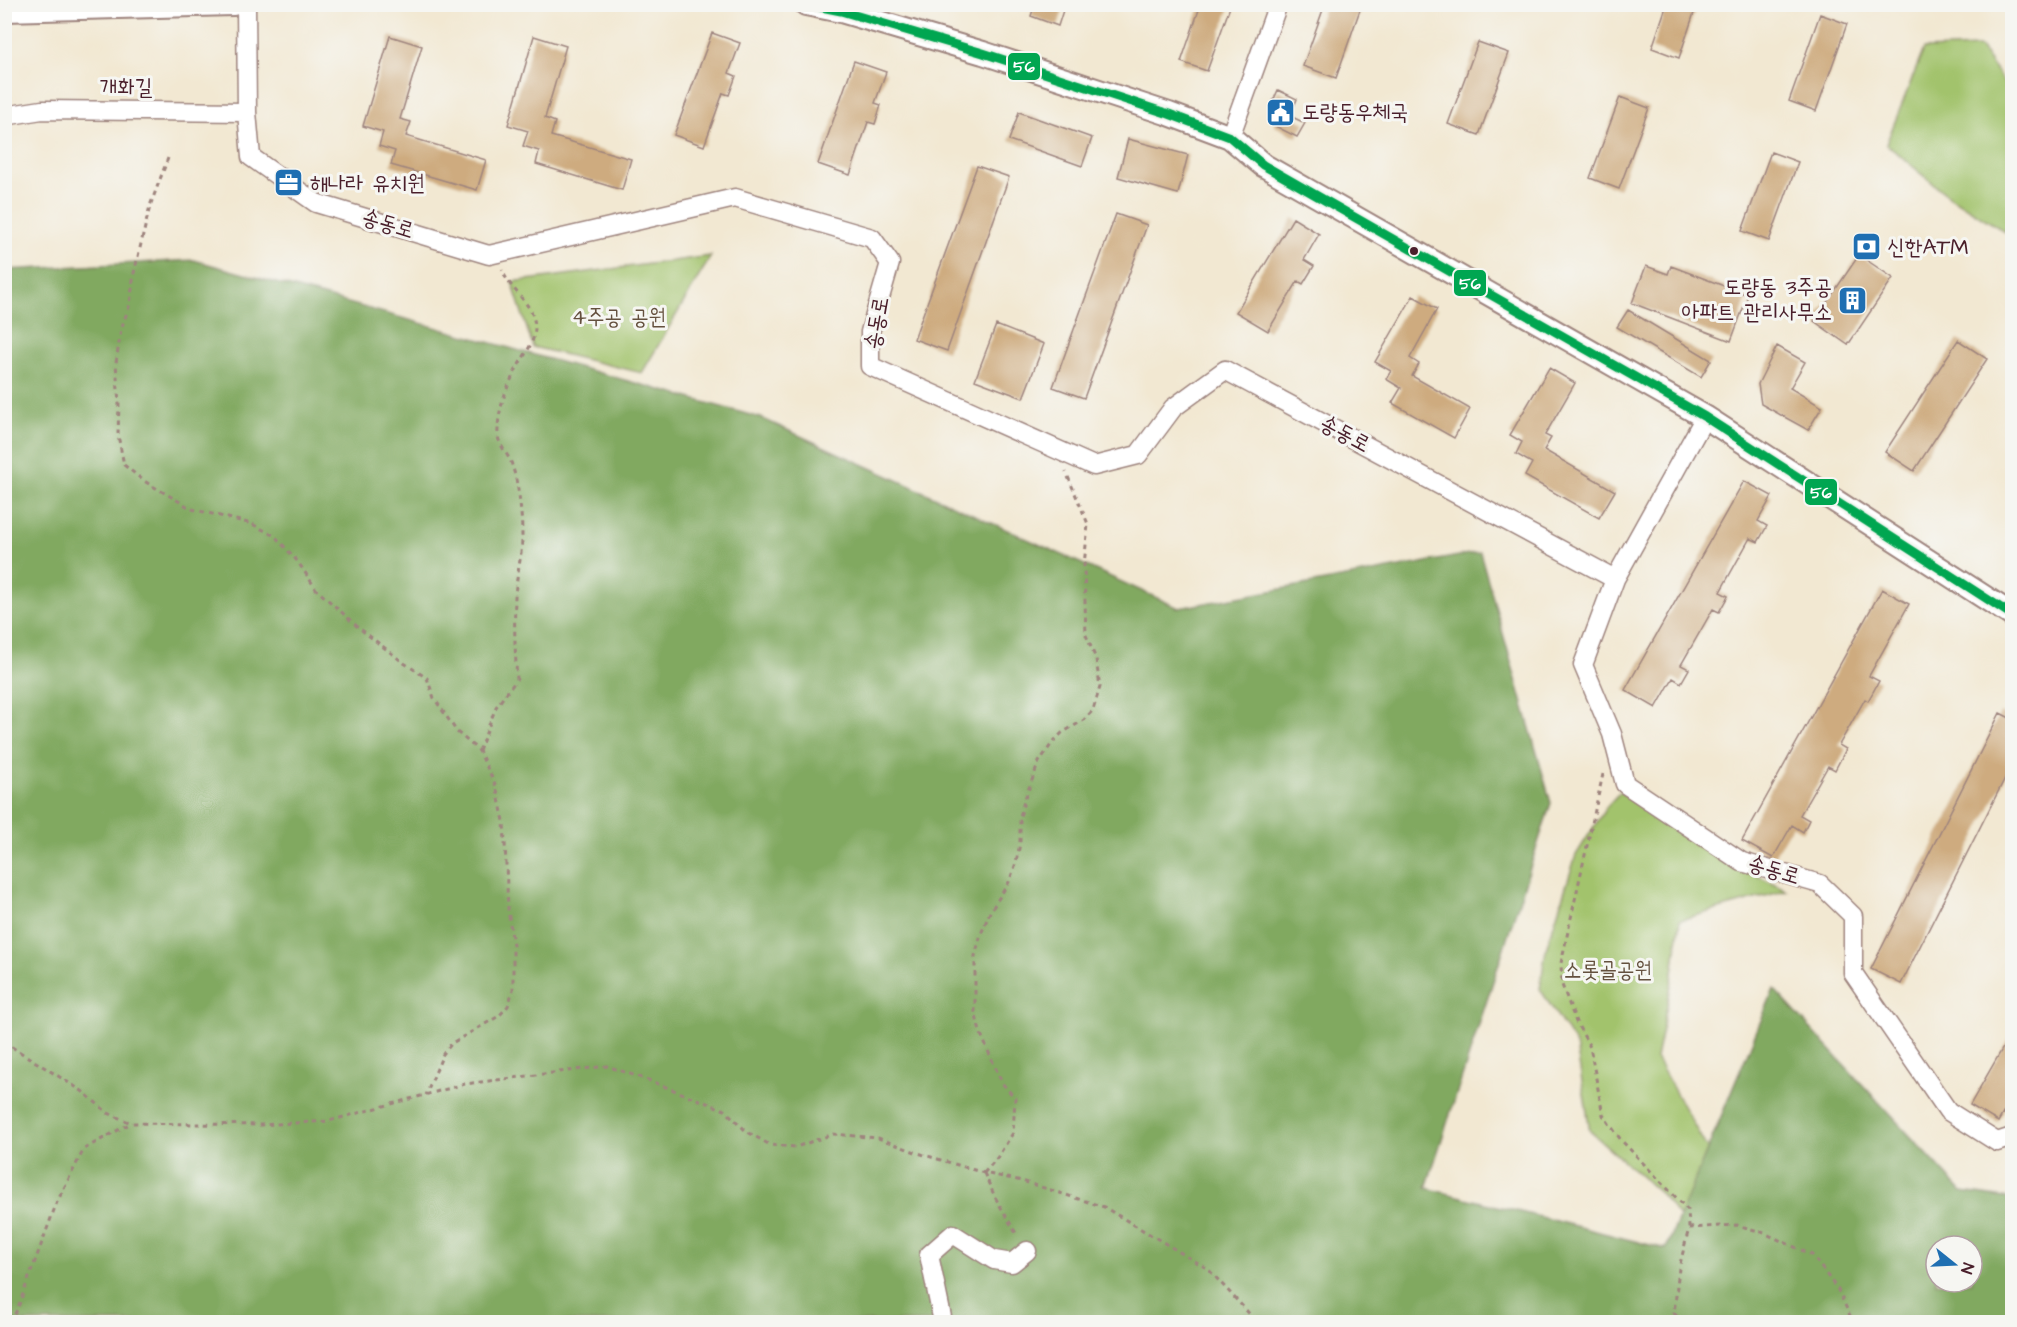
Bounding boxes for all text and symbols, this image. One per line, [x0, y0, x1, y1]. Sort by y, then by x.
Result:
line badge: 56 [1007, 52, 1041, 81]
text: 56 [1013, 56, 1035, 78]
street label: 개화길 [99, 72, 153, 103]
public building icon: 도량동우체국 [1265, 96, 1297, 128]
place label: 도량동우체국 [1302, 97, 1408, 128]
office icon: 해나라 유치원 [273, 167, 305, 199]
place label: 해나라 유치원 [310, 168, 425, 199]
street label: 송동로 [358, 201, 418, 247]
bank icon: 신한ATM [1850, 231, 1882, 263]
place label: 신한ATM [1887, 232, 1968, 263]
unlabelled marker [1408, 245, 1420, 257]
line badge: 56 [1453, 269, 1487, 297]
place label: 도량동 3주공 아파트 관리사무소 [1682, 272, 1832, 328]
text: 56 [1459, 273, 1481, 295]
building icon: 도량동 3주공 아파트 관리사무소 [1837, 284, 1869, 316]
street label: 송동로 [857, 294, 897, 352]
park label: 4주공 공원 [572, 302, 666, 333]
street label: 송동로 [1314, 408, 1376, 460]
line badge: 56 [1804, 478, 1838, 506]
text: 56 [1810, 482, 1832, 504]
street label: 송동로 [1744, 847, 1804, 893]
park label: 소롯골공원 [1564, 955, 1652, 986]
north arrow [1924, 1234, 1984, 1294]
text: N [1955, 1260, 1979, 1276]

